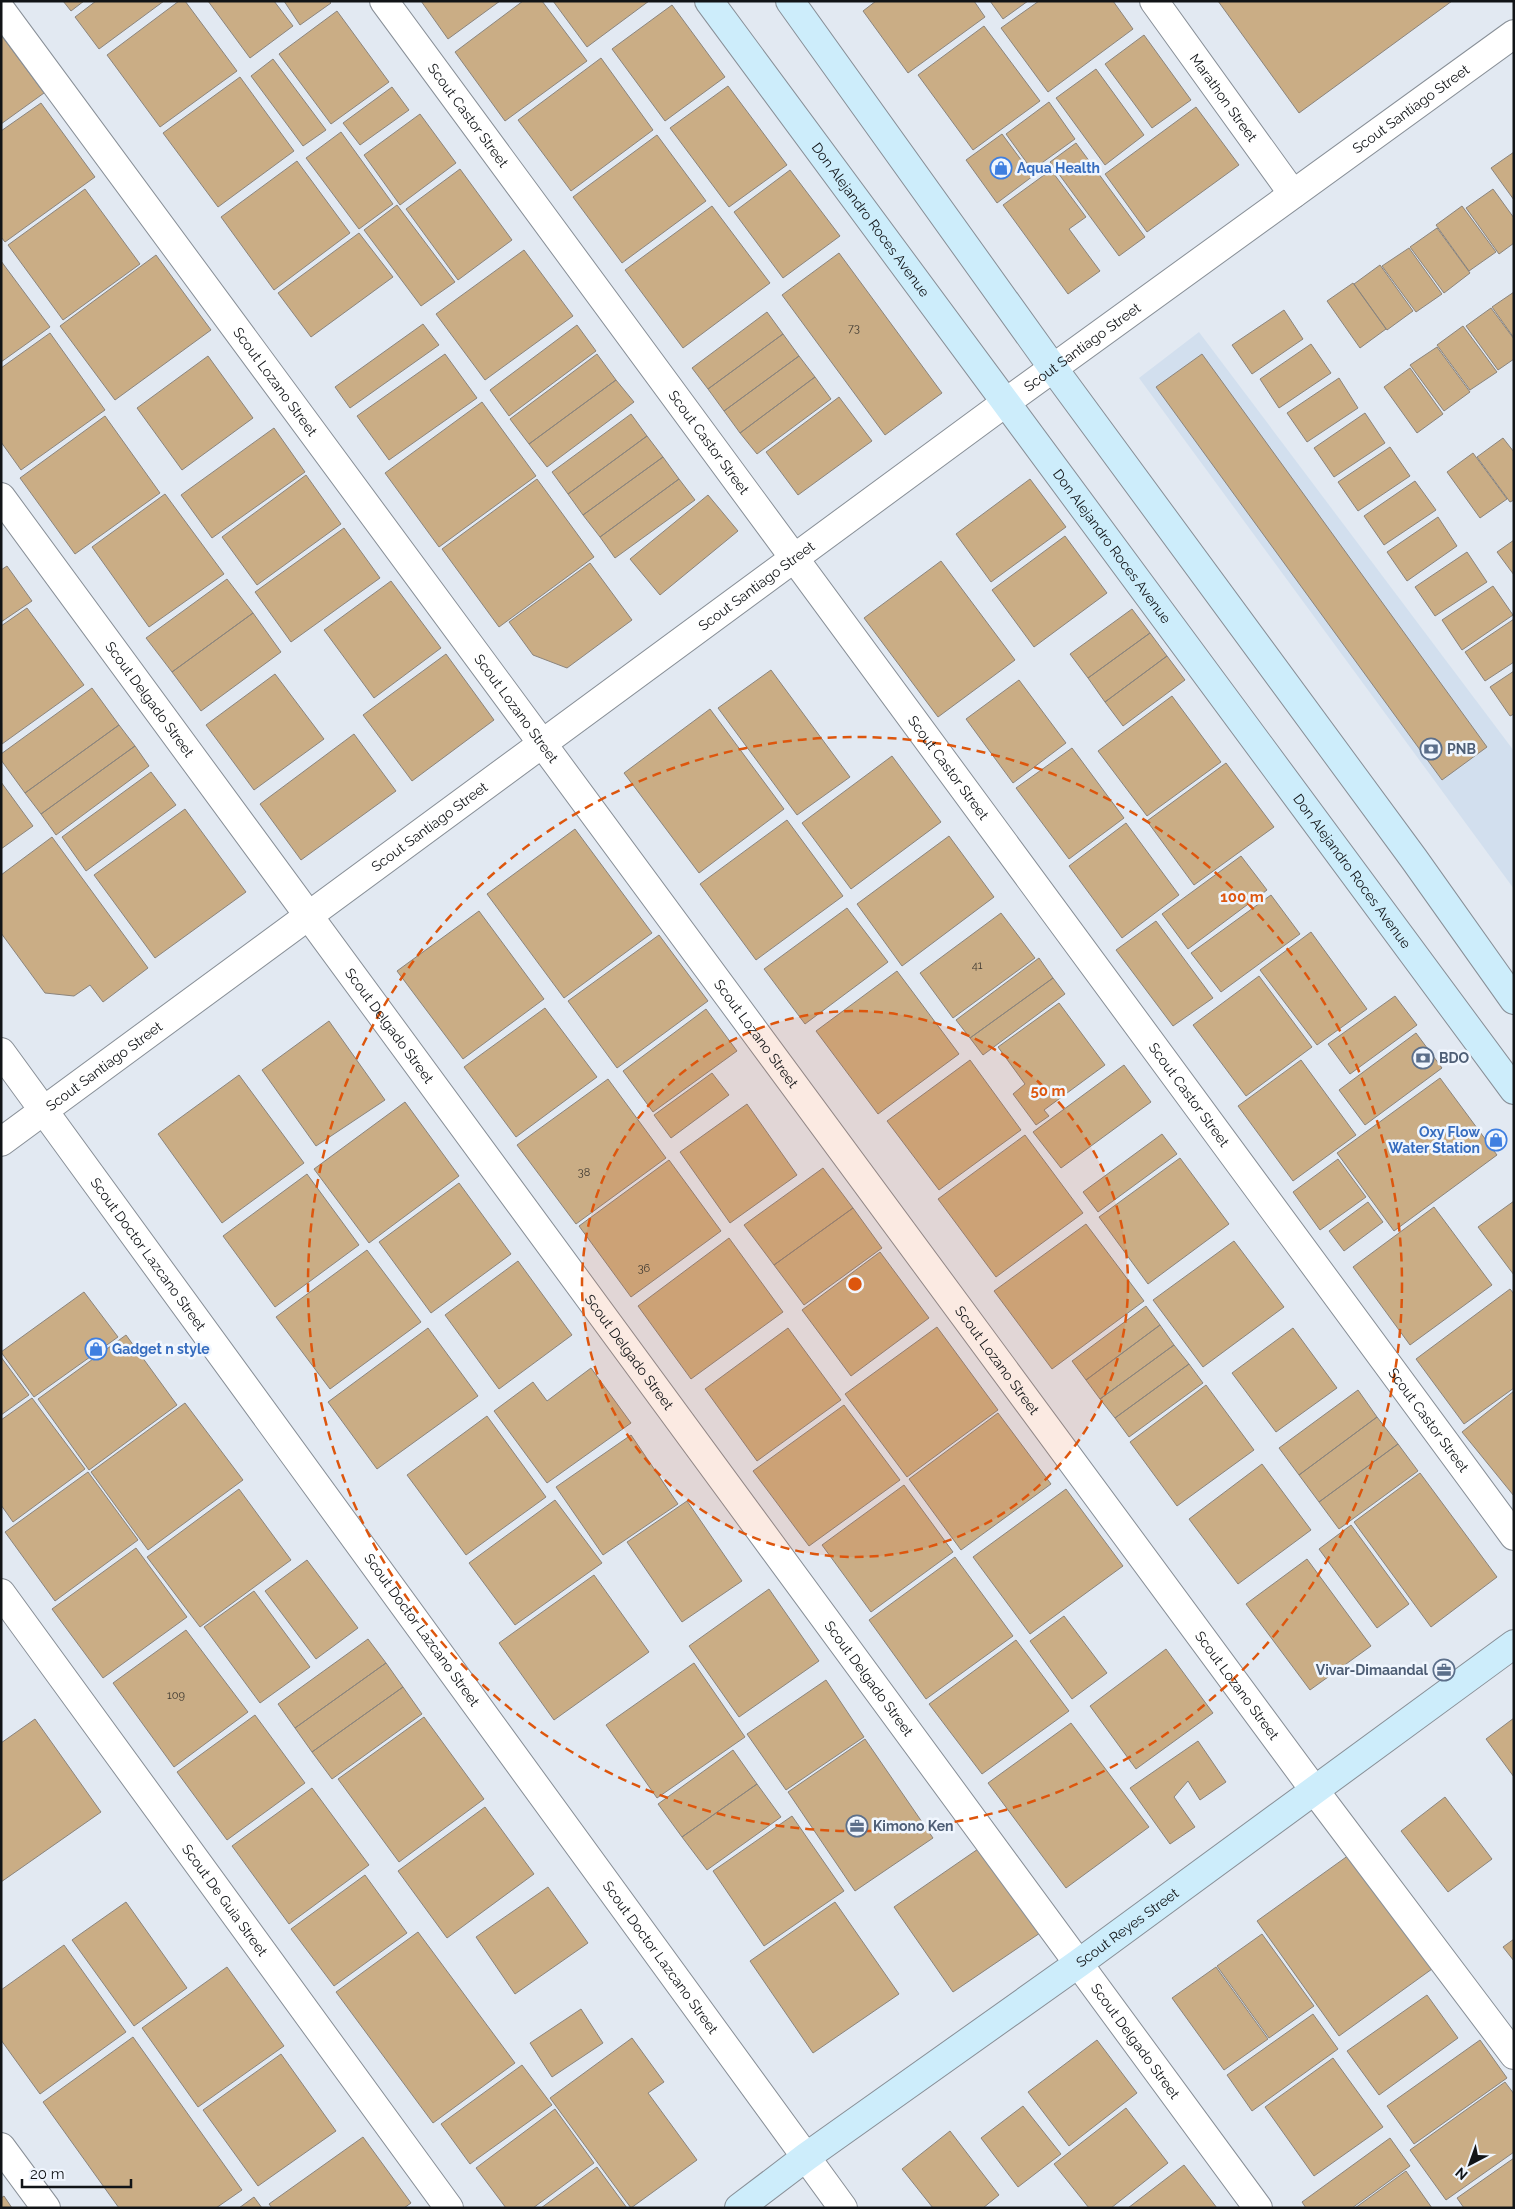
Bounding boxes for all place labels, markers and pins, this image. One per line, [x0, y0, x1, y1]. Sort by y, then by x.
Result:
shop icon: Aqua Health [989, 156, 1013, 180]
place label: Aqua Health [1017, 160, 1100, 176]
bank icon: PNB [1419, 737, 1443, 761]
place label: PNB [1447, 741, 1476, 757]
bank icon: BDO [1411, 1046, 1435, 1070]
place label: BDO [1439, 1050, 1470, 1066]
place label: Oxy Flow Water Station [1388, 1124, 1480, 1156]
shop icon: Oxy Flow Water Station [1484, 1128, 1508, 1152]
centre of rings [846, 1275, 864, 1293]
shop icon: Gadget n style [84, 1337, 108, 1361]
place label: Gadget n style [112, 1341, 210, 1357]
office icon: Vivar-Dimaandal [1432, 1658, 1456, 1682]
place label: Vivar-Dimaandal [1316, 1662, 1429, 1678]
office icon: Kimono Ken [845, 1814, 869, 1838]
place label: Kimono Ken [873, 1818, 953, 1834]

